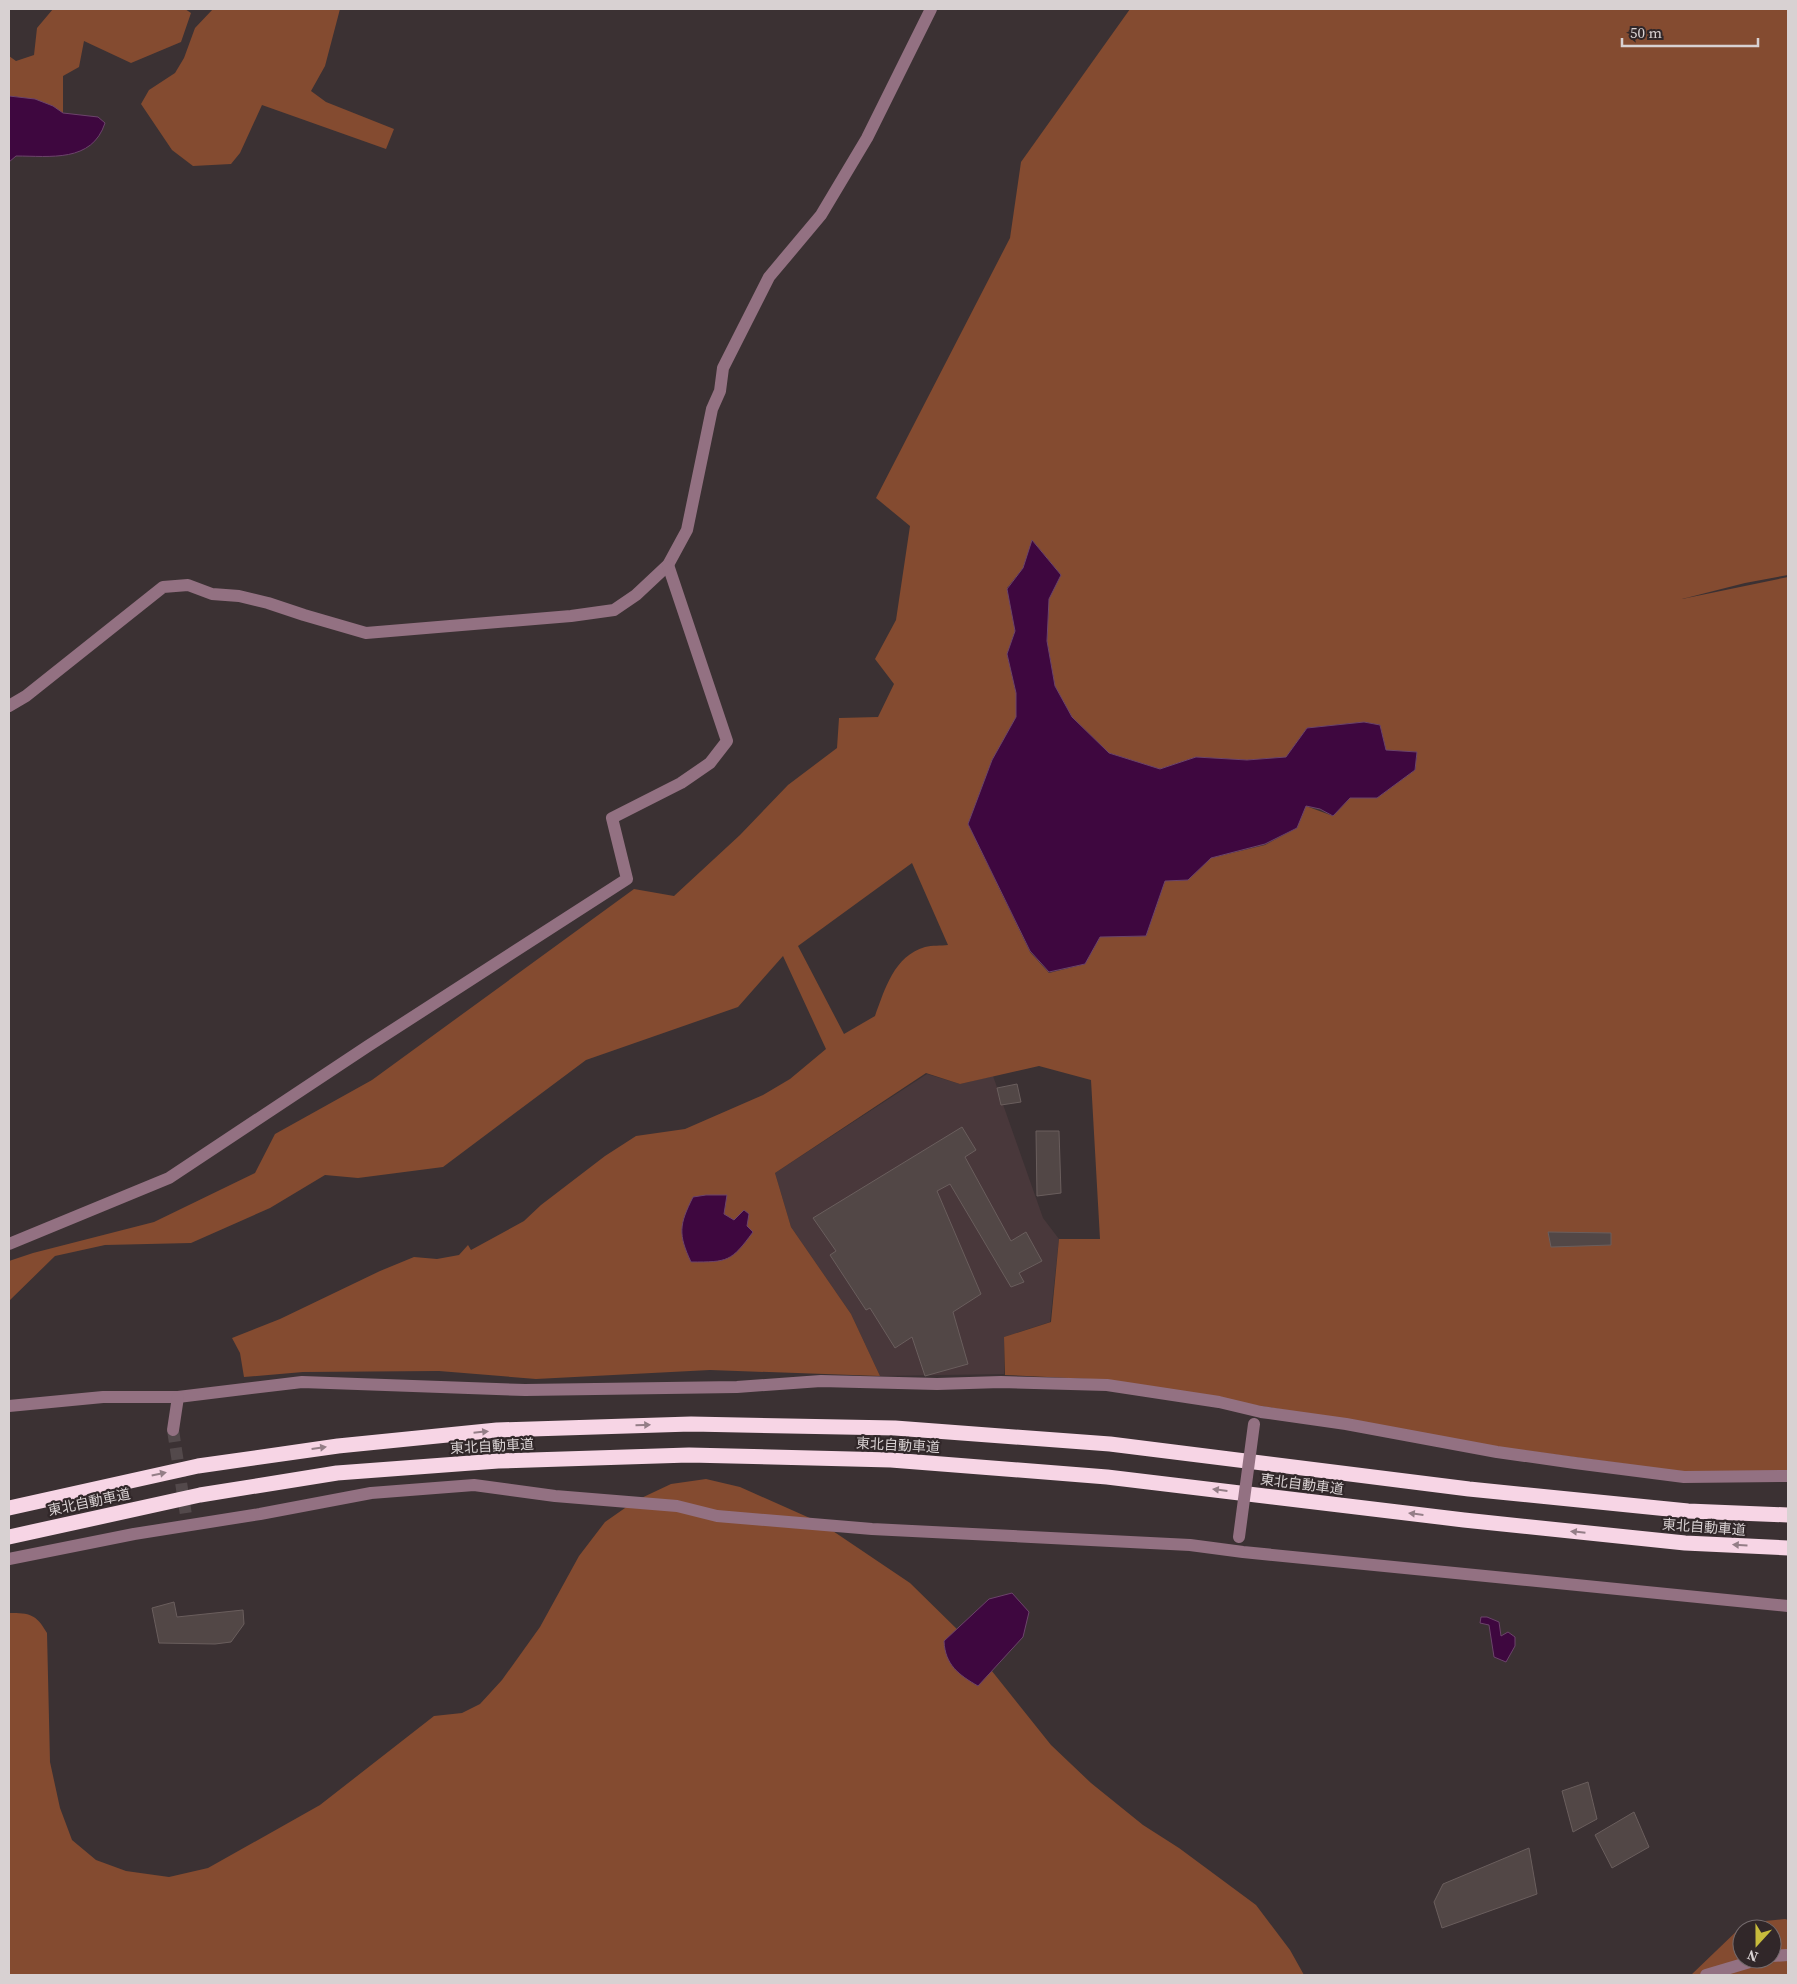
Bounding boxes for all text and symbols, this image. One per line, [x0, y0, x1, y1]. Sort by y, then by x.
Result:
scale bar [1622, 15, 1758, 47]
text: 50 m [1630, 22, 1662, 43]
one-way arrow [635, 1421, 651, 1429]
one-way arrow [473, 1428, 489, 1436]
street label: 東北自動車道 [856, 1433, 940, 1457]
street label: 東北自動車道 [450, 1434, 534, 1458]
one-way arrow [312, 1444, 328, 1452]
street label: 東北自動車道 [1259, 1469, 1345, 1499]
one-way arrow [151, 1470, 166, 1478]
street label: 東北自動車道 [46, 1483, 132, 1521]
one-way arrow [1212, 1486, 1228, 1494]
one-way arrow [1408, 1510, 1424, 1518]
street label: 東北自動車道 [1661, 1514, 1747, 1540]
one-way arrow [1569, 1528, 1585, 1536]
one-way arrow [1731, 1541, 1747, 1549]
north arrow [1732, 1919, 1782, 1969]
text: N [1744, 1945, 1761, 1967]

